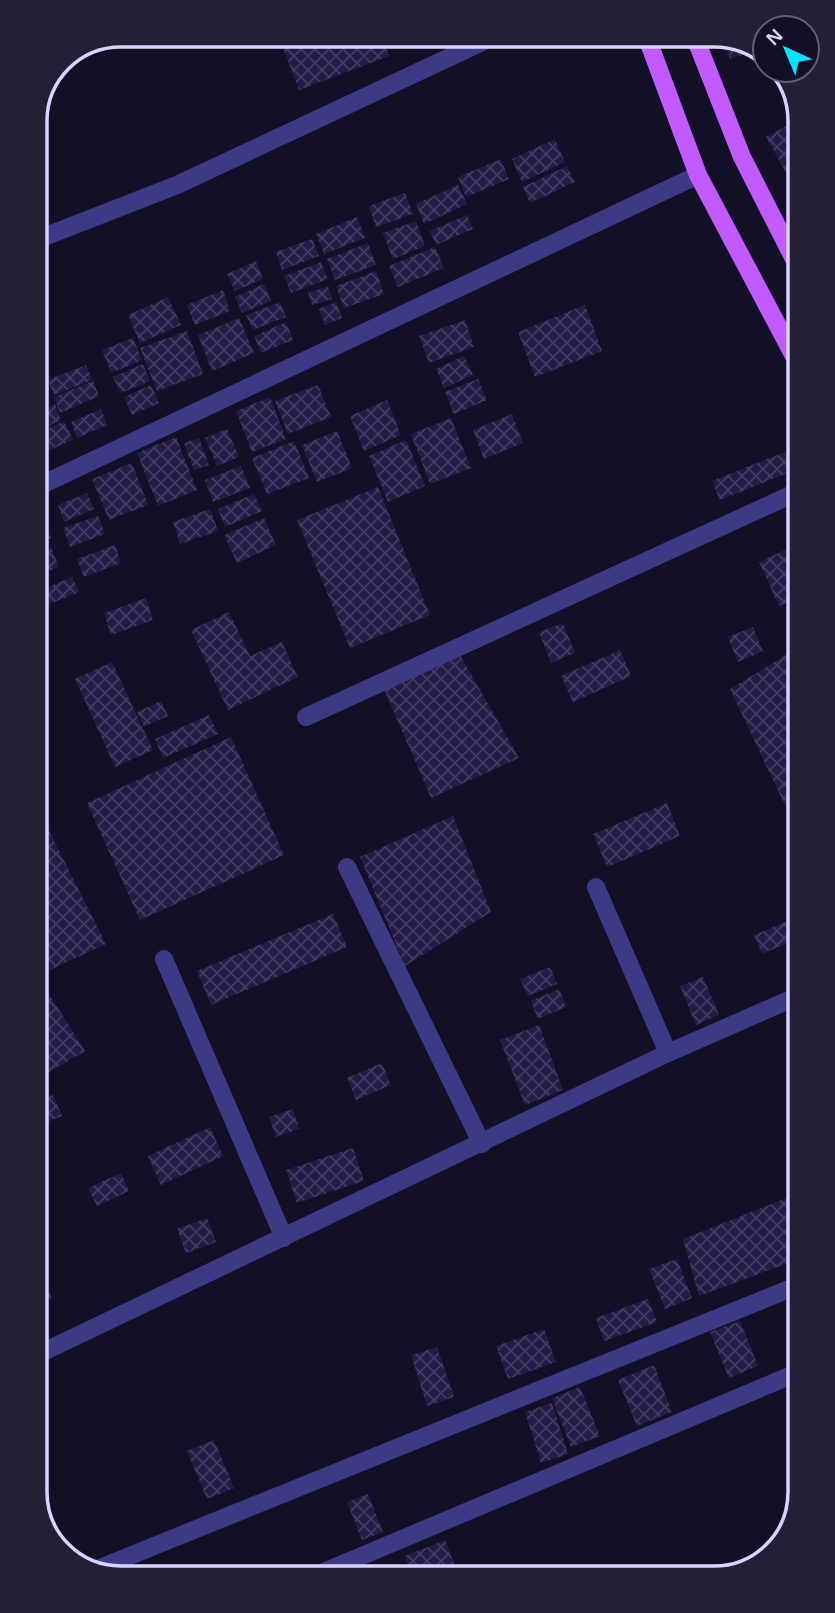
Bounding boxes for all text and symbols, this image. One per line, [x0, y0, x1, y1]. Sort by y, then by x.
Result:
north arrow [751, 14, 821, 84]
text: N [762, 25, 787, 49]

